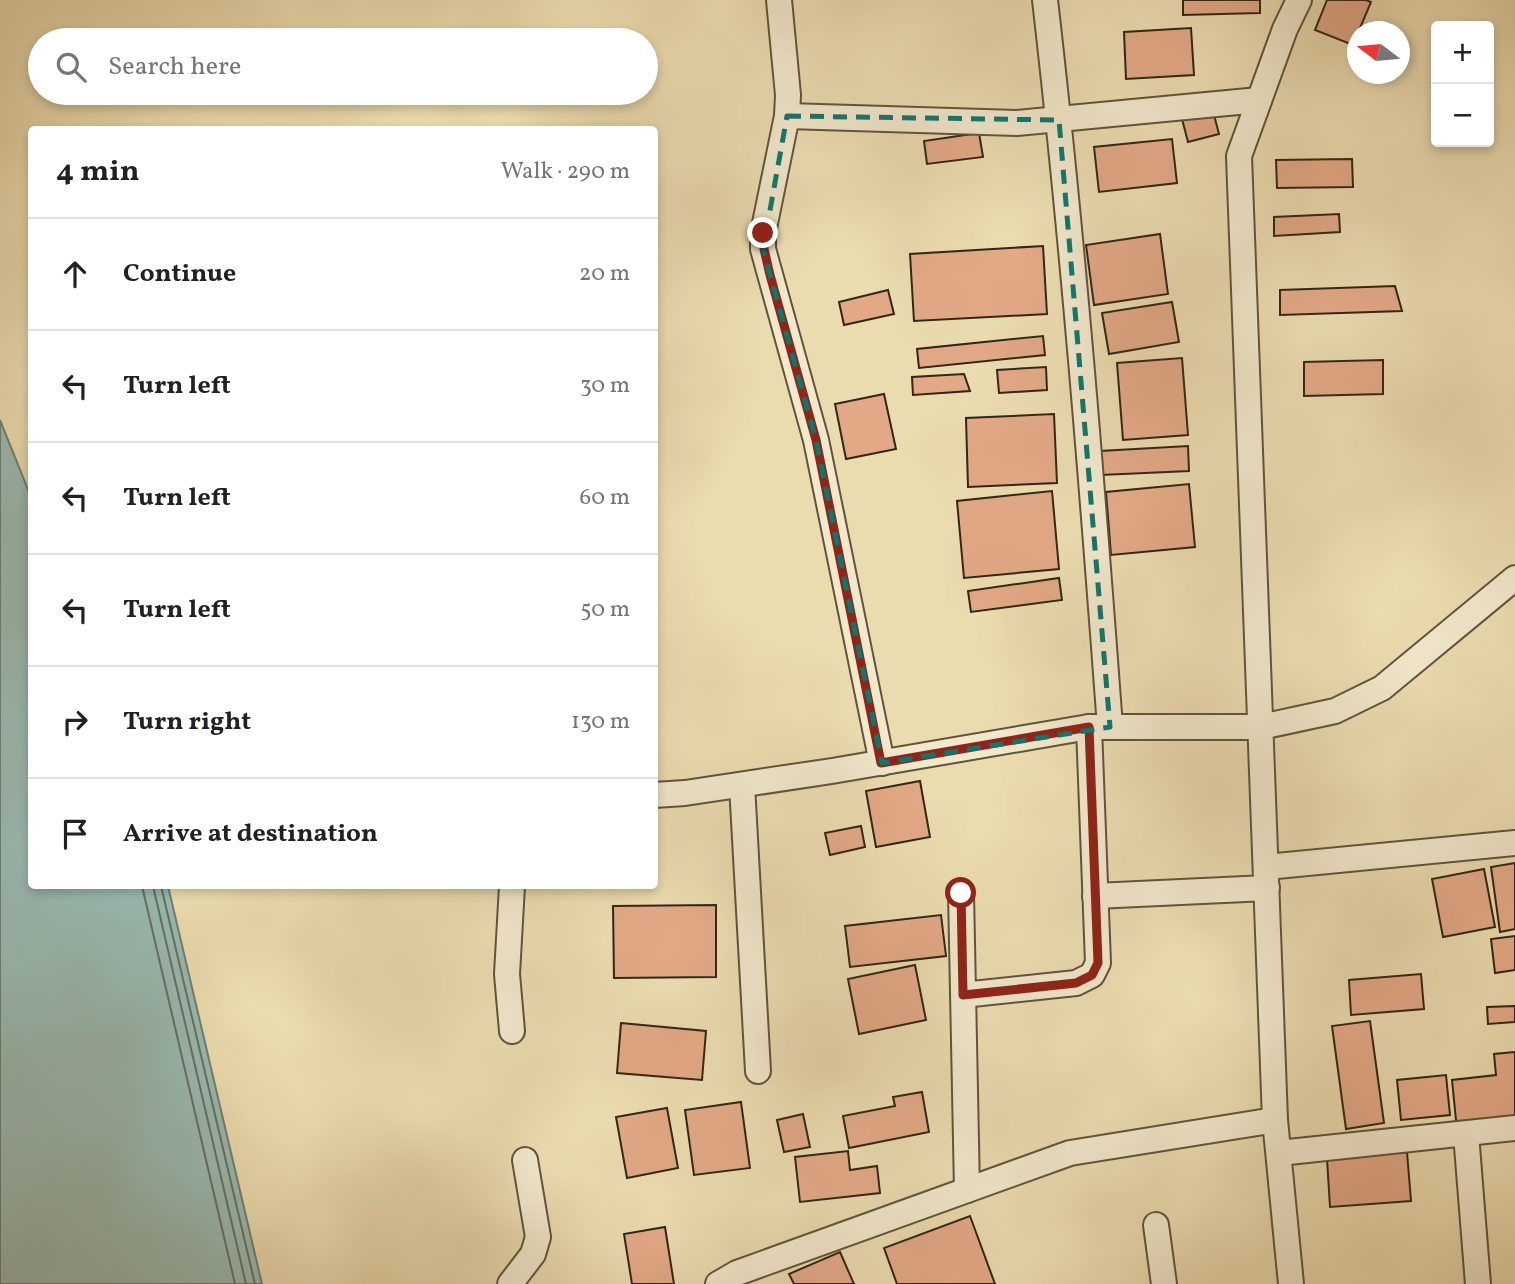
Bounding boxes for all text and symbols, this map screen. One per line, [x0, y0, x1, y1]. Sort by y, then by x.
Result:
north arrow [1347, 21, 1410, 84]
map controls [1431, 21, 1494, 147]
button: + [1431, 21, 1494, 84]
search box [28, 28, 658, 105]
icon: search [52, 48, 90, 86]
text: Search here [108, 49, 241, 85]
button: − [1431, 84, 1494, 147]
text: 4 min [56, 151, 140, 193]
text: Walk · 290 m [501, 156, 630, 188]
route end [747, 217, 778, 248]
icon: ahead [56, 255, 94, 293]
text: Continue [123, 256, 236, 292]
text: 20 m [579, 258, 630, 290]
icon: left [56, 367, 94, 405]
text: Turn left [123, 368, 231, 404]
text: 30 m [580, 370, 630, 402]
icon: left [56, 479, 94, 517]
text: Turn left [123, 480, 231, 516]
text: 60 m [580, 482, 630, 514]
icon: left [56, 591, 94, 629]
text: Turn left [123, 592, 231, 628]
text: 50 m [581, 594, 630, 626]
icon: right [56, 703, 94, 741]
text: Turn right [123, 704, 251, 740]
text: 130 m [571, 706, 630, 738]
icon: arrive [56, 815, 94, 853]
text: Arrive at destination [123, 816, 378, 852]
route start [945, 877, 976, 908]

